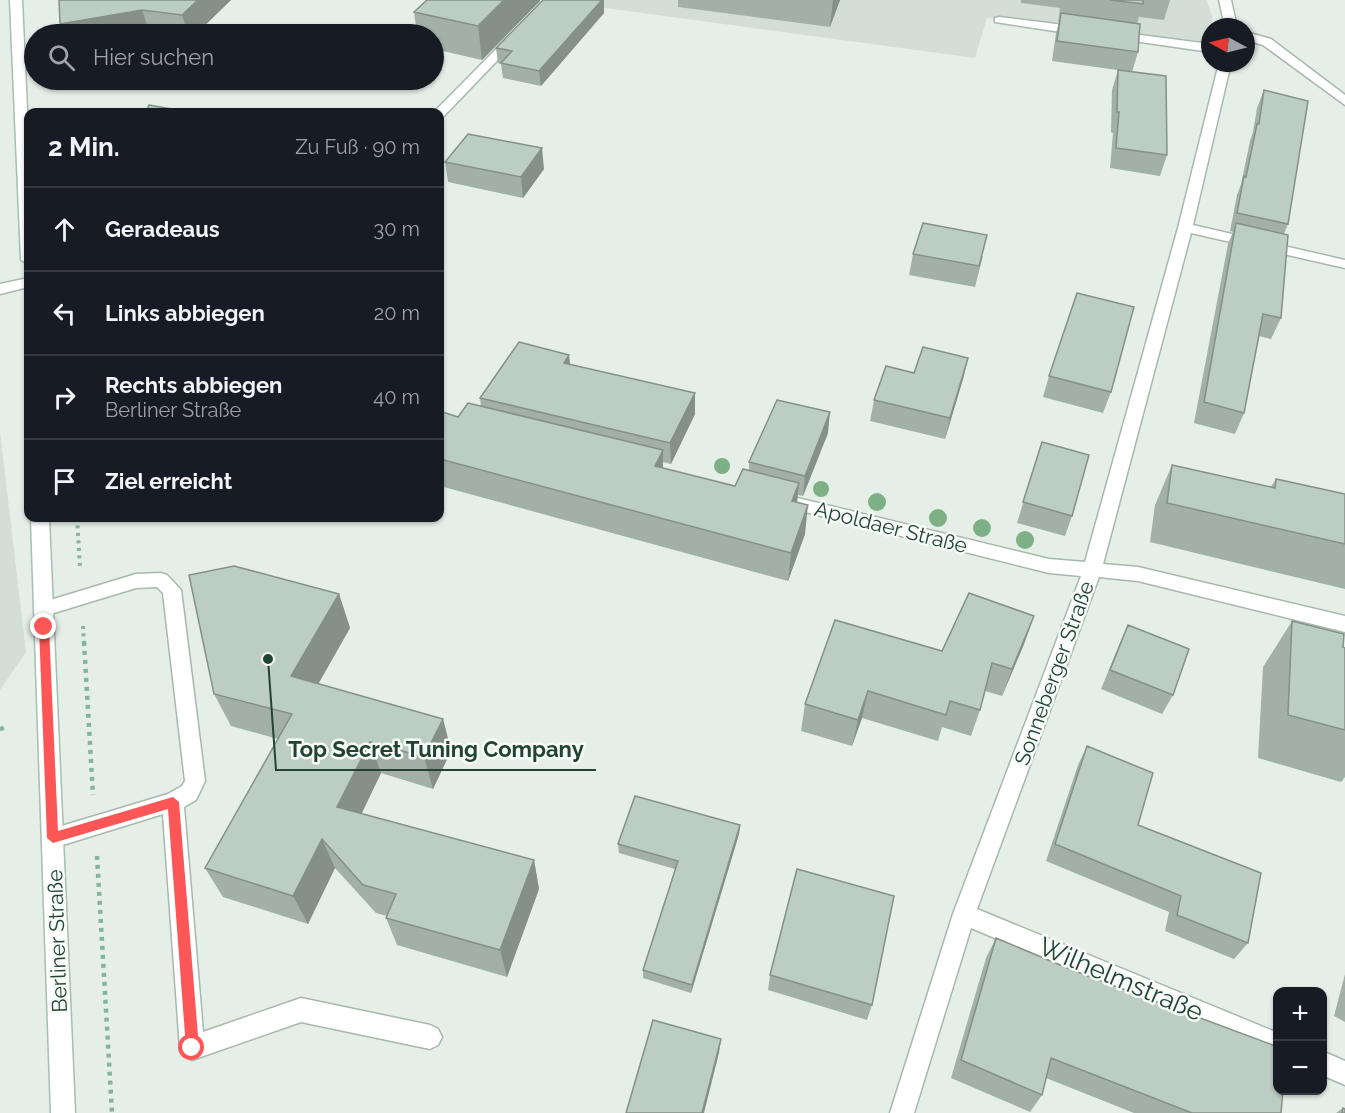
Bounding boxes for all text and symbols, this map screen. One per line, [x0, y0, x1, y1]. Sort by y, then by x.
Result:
north arrow [1201, 18, 1255, 72]
search box [24, 24, 444, 90]
icon: search [45, 41, 78, 74]
text: Hier suchen [93, 44, 214, 70]
text: 2 Min. [48, 132, 120, 162]
text: Zu Fuß · 90 m [295, 135, 420, 159]
icon: ahead [48, 213, 81, 246]
text: Geradeaus [105, 216, 220, 242]
text: 30 m [374, 217, 420, 241]
icon: left [48, 297, 81, 330]
text: Links abbiegen [105, 300, 265, 326]
text: 20 m [374, 301, 420, 325]
text: Rechts abbiegen [105, 372, 282, 398]
icon: right [48, 381, 81, 414]
text: 40 m [373, 385, 420, 409]
text: Berliner Straße [105, 398, 241, 422]
icon: arrive [48, 465, 81, 498]
text: Ziel erreicht [105, 468, 232, 494]
street label: Apoldaer Straße [812, 496, 970, 558]
street label: Sonneberger Straße [1009, 577, 1099, 769]
route end [30, 613, 56, 639]
callout: Top Secret Tuning Company [276, 730, 596, 770]
text: Top Secret Tuning Company [288, 736, 584, 762]
street label: Berliner Straße [42, 869, 72, 1013]
street label: Wilhelmstraße [1034, 931, 1208, 1027]
map controls [1273, 987, 1327, 1095]
button: + [1273, 987, 1327, 1041]
route start [178, 1034, 204, 1060]
button: − [1273, 1041, 1327, 1095]

